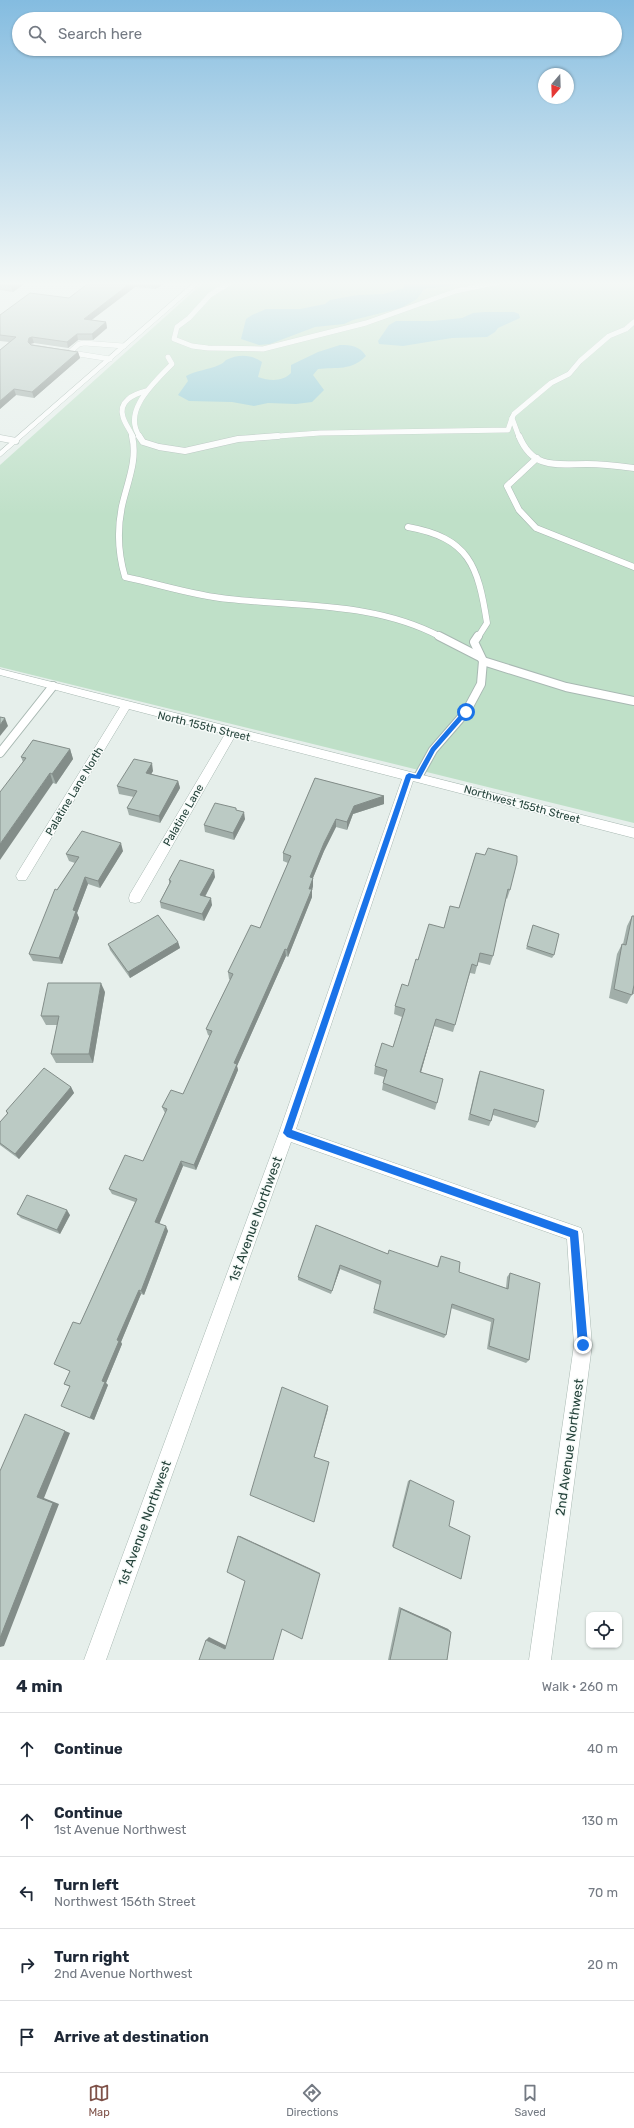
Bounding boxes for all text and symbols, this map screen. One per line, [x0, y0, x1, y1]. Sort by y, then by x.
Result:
search box [12, 12, 622, 56]
icon: search [26, 23, 48, 45]
text: Search here [58, 25, 142, 43]
north arrow [538, 68, 574, 104]
route start [457, 703, 475, 721]
street label: North 155th Street [156, 709, 252, 744]
street label: Palatine Lane North [43, 745, 106, 838]
street label: Palatine Lane [160, 782, 206, 849]
street label: Northwest 155th Street [462, 783, 582, 826]
street label: 1st Avenue Northwest [226, 1154, 285, 1284]
route end [574, 1336, 592, 1354]
street label: 2nd Avenue Northwest [552, 1378, 587, 1517]
street label: 1st Avenue Northwest [115, 1458, 174, 1588]
map controls [586, 1612, 622, 1648]
button: locate [586, 1612, 622, 1648]
text: 4 min [16, 1676, 63, 1696]
text: Walk · 260 m [542, 1679, 618, 1694]
icon: ahead [16, 1738, 38, 1760]
text: Continue [54, 1740, 123, 1758]
text: 40 m [587, 1741, 618, 1756]
text: Continue [54, 1804, 123, 1822]
icon: ahead [16, 1810, 38, 1832]
text: 130 m [582, 1813, 618, 1828]
text: 1st Avenue Northwest [54, 1822, 186, 1837]
text: Turn left [54, 1876, 119, 1894]
icon: left [16, 1882, 38, 1904]
text: 70 m [588, 1885, 618, 1900]
text: Northwest 156th Street [54, 1894, 196, 1909]
text: Turn right [54, 1948, 129, 1966]
icon: right [16, 1954, 38, 1976]
text: 20 m [587, 1957, 618, 1972]
text: 2nd Avenue Northwest [54, 1966, 192, 1981]
icon: arrive [16, 2026, 38, 2048]
text: Arrive at destination [54, 2028, 209, 2046]
tab: Map [88, 2082, 110, 2119]
tab: Directions [286, 2082, 338, 2119]
tab: Saved [515, 2082, 546, 2119]

